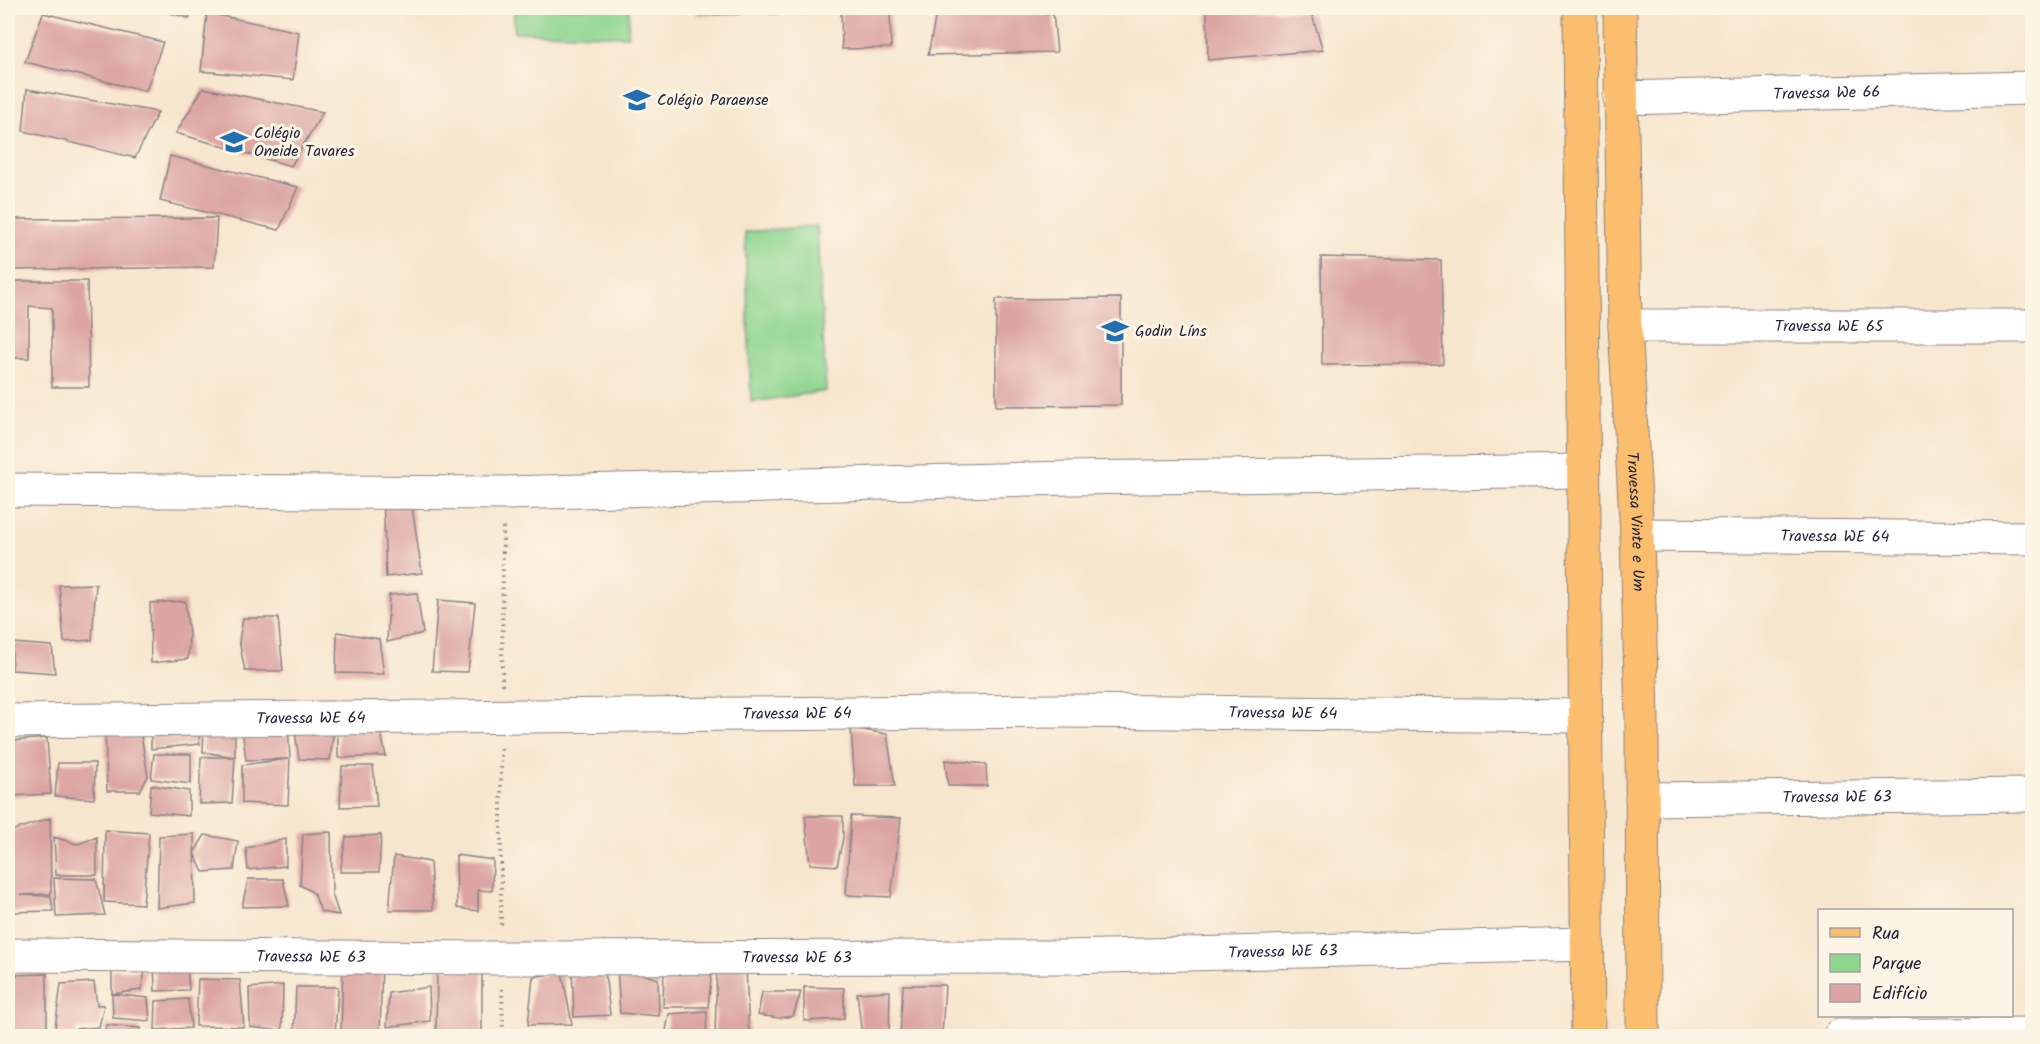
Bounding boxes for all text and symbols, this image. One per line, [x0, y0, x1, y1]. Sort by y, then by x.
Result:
street label: Travessa We 66 [1773, 79, 1881, 107]
school or university icon: Colégio Paraense [622, 85, 652, 115]
place label: Colégio Paraense [657, 88, 769, 113]
place label: Colégio Oneide Tavares [254, 121, 355, 164]
school or university icon: Colégio Oneide Tavares [219, 127, 249, 157]
street label: Travessa WE 65 [1775, 314, 1885, 339]
school or university icon: Godin Líns [1100, 316, 1130, 346]
place label: Godin Líns [1135, 319, 1207, 344]
street label: Travessa Vinte e Um [1620, 451, 1651, 592]
street label: Travessa WE 64 [1780, 524, 1890, 549]
street label: Travessa WE 64 [1228, 700, 1338, 726]
street label: Travessa WE 64 [742, 701, 852, 727]
street label: Travessa WE 64 [256, 705, 366, 731]
street label: Travessa WE 63 [1782, 784, 1892, 810]
legend [1818, 909, 2013, 1017]
text: Rua [1872, 920, 1900, 949]
street label: Travessa WE 63 [1228, 938, 1338, 965]
street label: Travessa WE 63 [256, 944, 366, 970]
street label: Travessa WE 63 [742, 945, 852, 970]
text: Parque [1872, 950, 1921, 979]
text: Edifício [1872, 980, 1927, 1009]

